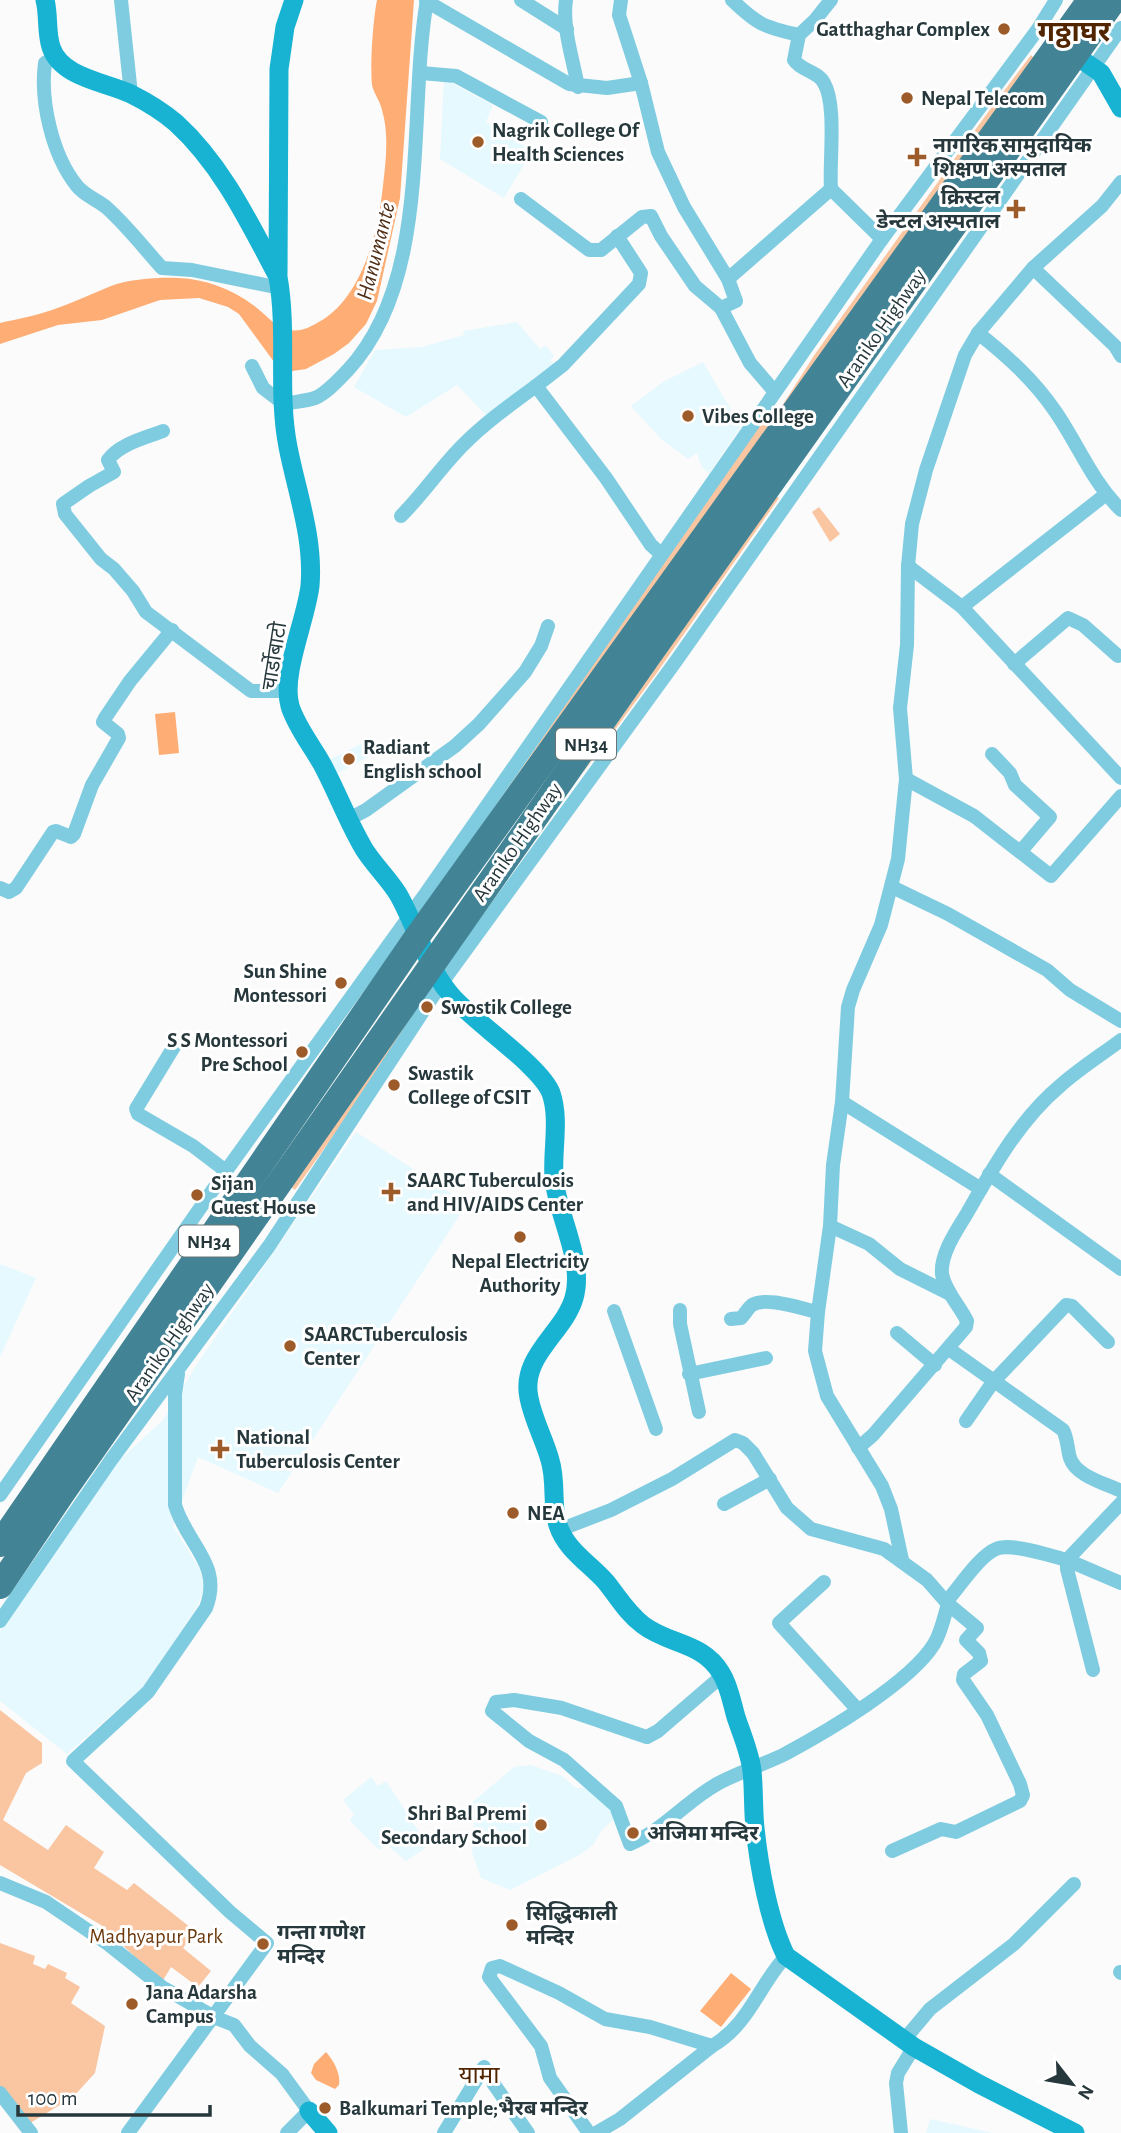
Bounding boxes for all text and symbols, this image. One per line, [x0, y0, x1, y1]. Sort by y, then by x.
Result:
place label: Gatthaghar Complex [816, 19, 990, 40]
district label: गठ्ठाघर [1038, 19, 1111, 48]
marker: Gatthaghar Complex [996, 21, 1012, 37]
place label: Nepal Telecom [921, 88, 1045, 109]
marker: Nepal Telecom [899, 90, 915, 106]
place label: Nagrik College Of Health Sciences [492, 120, 641, 165]
place label: नागरिक सामुदायिक शिक्षण अस्पताल [933, 133, 1092, 180]
marker: Nagrik College Of Health Sciences [470, 134, 486, 150]
marker: नागरिक सामुदायिक शिक्षण अस्पताल [907, 147, 927, 167]
place label: क्रिस्टल डेन्टल अस्पताल [876, 185, 1000, 232]
marker: क्रिस्टल डेन्टल अस्पताल [1006, 199, 1026, 219]
water label: Hanumante [353, 200, 400, 302]
street label: Araniko Highway [833, 265, 930, 391]
place label: Vibes College [702, 406, 814, 427]
marker: Vibes College [680, 408, 696, 424]
street label: चार्डोबाटो [257, 620, 290, 692]
road number: NH34 [556, 729, 616, 760]
place label: Radiant English school [363, 737, 482, 782]
marker: Radiant English school [341, 751, 357, 767]
street label: Araniko Highway [469, 779, 566, 905]
place label: Sun Shine Montessori [233, 961, 327, 1006]
marker: Sun Shine Montessori [333, 975, 349, 991]
place label: Swostik College [441, 997, 572, 1018]
marker: Swostik College [419, 999, 435, 1015]
place label: S S Montessori Pre School [167, 1030, 288, 1075]
marker: S S Montessori Pre School [294, 1044, 310, 1060]
place label: Swastik College of CSIT [408, 1063, 532, 1108]
marker: Swastik College of CSIT [386, 1077, 402, 1093]
place label: SAARC Tuberculosis and HIV/AIDS Center [407, 1170, 584, 1215]
place label: Sijan Guest House [211, 1173, 316, 1218]
marker: SAARC Tuberculosis and HIV/AIDS Center [381, 1182, 401, 1202]
marker: Sijan Guest House [189, 1187, 205, 1203]
road number: NH34 [179, 1226, 239, 1256]
marker: Nepal Electricity Authority [512, 1229, 528, 1245]
place label: Nepal Electricity Authority [451, 1251, 590, 1296]
street label: Araniko Highway [121, 1279, 218, 1405]
place label: SAARCTuberculosis Center [304, 1324, 468, 1369]
marker: SAARCTuberculosis Center [282, 1338, 298, 1354]
place label: National Tuberculosis Center [236, 1427, 400, 1472]
marker: National Tuberculosis Center [210, 1439, 230, 1459]
place label: NEA [527, 1503, 565, 1524]
marker: NEA [505, 1505, 521, 1521]
place label: Shri Bal Premi Secondary School [381, 1803, 527, 1848]
marker: Shri Bal Premi Secondary School [533, 1817, 549, 1833]
place label: अजिमा मन्दिर [647, 1821, 759, 1844]
marker: अजिमा मन्दिर [625, 1825, 641, 1841]
place label: सिद्धिकाली मन्दिर [526, 1901, 618, 1948]
marker: सिद्धिकाली मन्दिर [504, 1917, 520, 1933]
place label: गन्ता गणेश मन्दिर [277, 1920, 366, 1967]
park label: Madhyapur Park [89, 1926, 223, 1947]
marker: गन्ता गणेश मन्दिर [255, 1936, 271, 1952]
place label: Jana Adarsha Campus [146, 1982, 257, 2027]
marker: Jana Adarsha Campus [124, 1996, 140, 2012]
north arrow [1037, 2049, 1107, 2119]
district label: यामा [459, 2064, 500, 2088]
scale bar [18, 2074, 210, 2118]
text: N [1074, 2081, 1097, 2103]
text: 100 m [28, 2088, 78, 2109]
place label: Balkumari Temple;भैरब मन्दिर [339, 2096, 589, 2119]
marker: Balkumari Temple;भैरब मन्दिर [317, 2100, 333, 2116]

